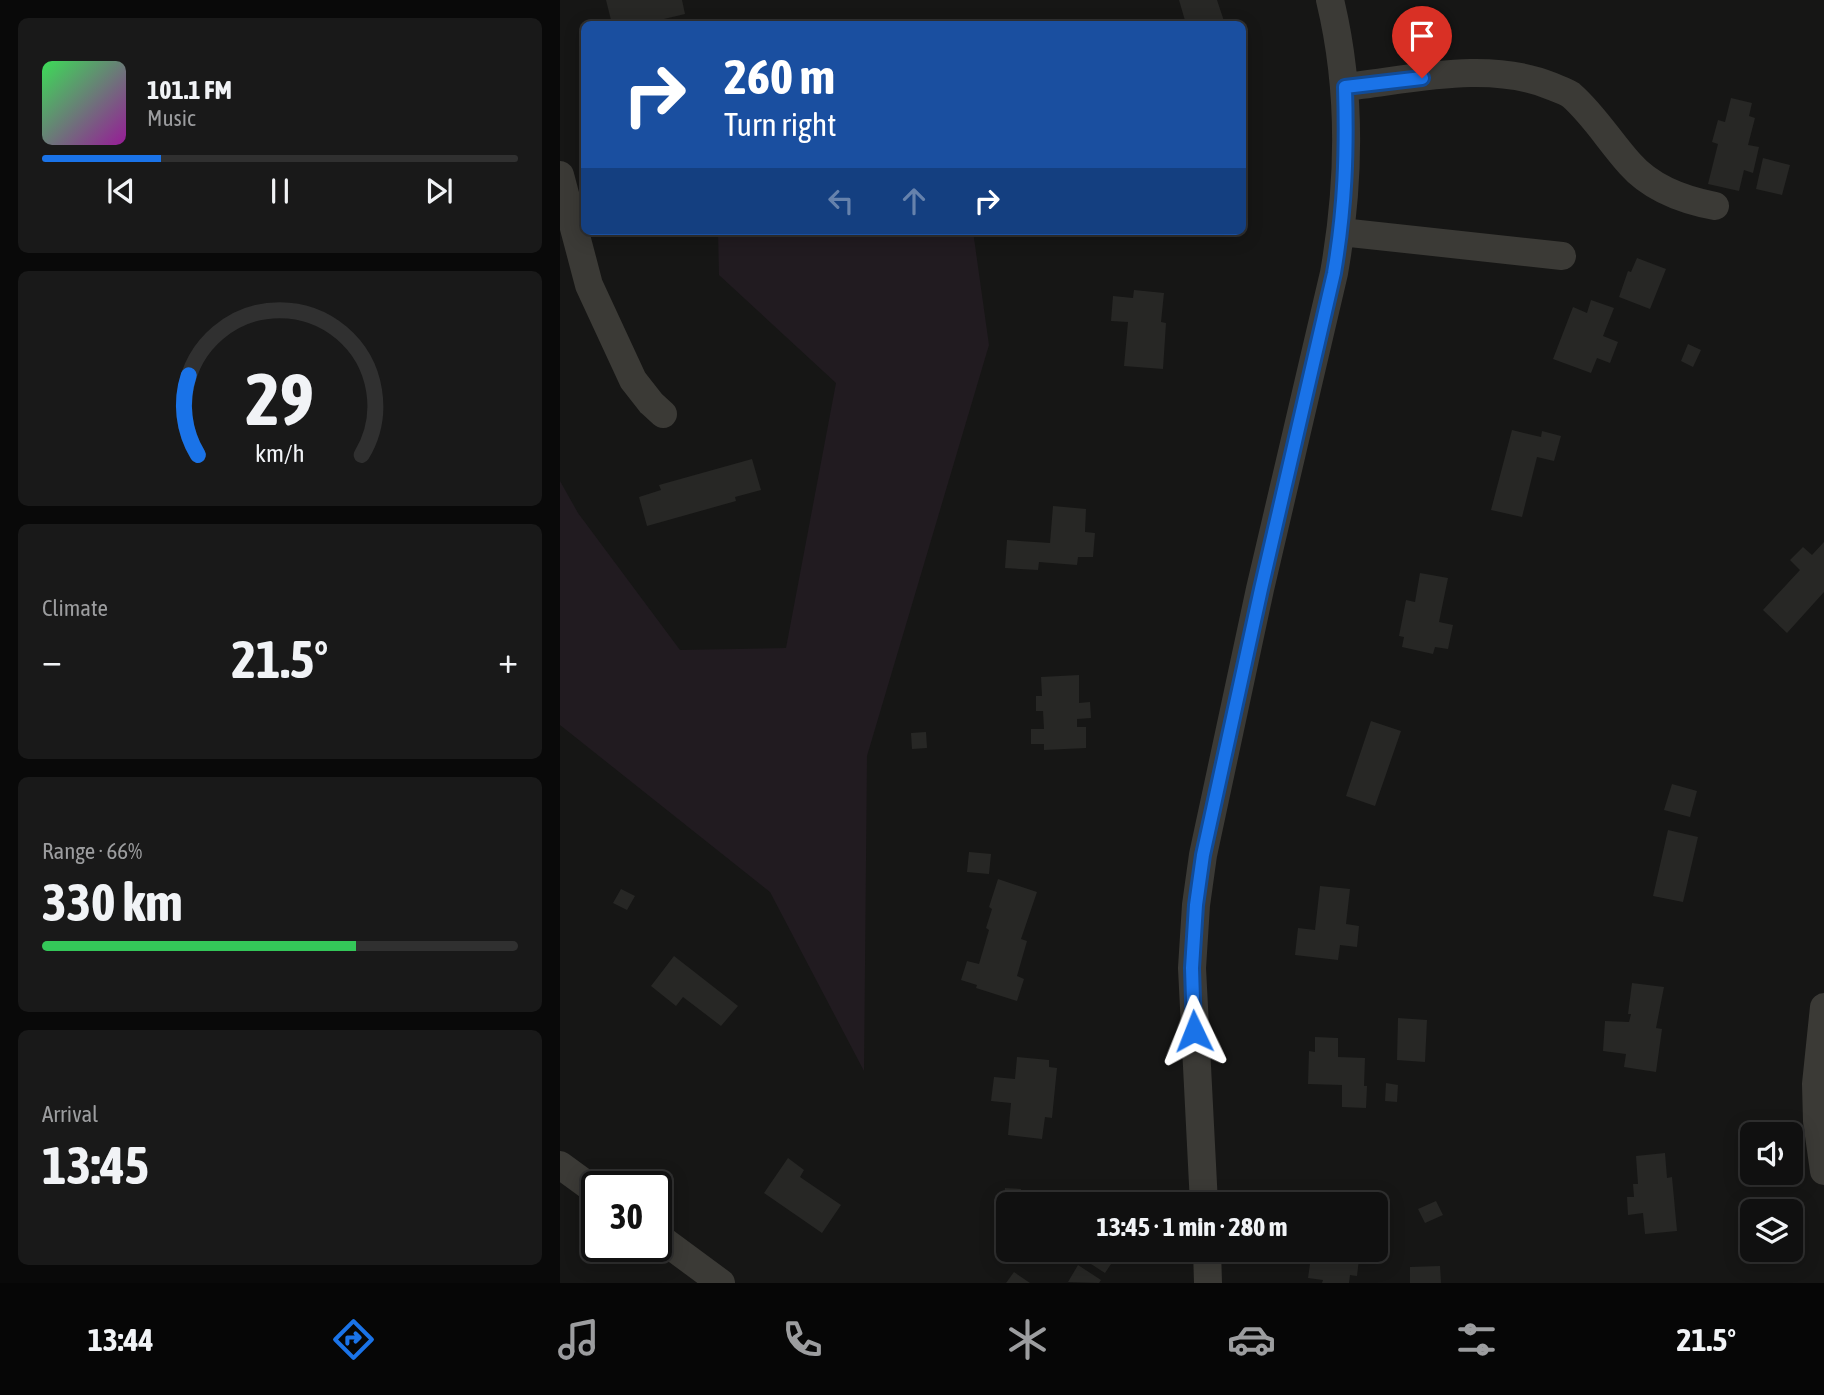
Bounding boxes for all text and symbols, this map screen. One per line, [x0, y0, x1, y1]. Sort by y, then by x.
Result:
pin [1392, 6, 1452, 78]
icon: arrive [1403, 17, 1441, 55]
text: 260 m [724, 48, 835, 104]
icon: right [609, 49, 700, 140]
text: 101.1 FM [147, 75, 232, 105]
text: Music [147, 105, 195, 131]
text: Turn right [724, 106, 837, 143]
icon: previous [102, 172, 140, 210]
icon: pause [261, 172, 299, 210]
icon: next [420, 172, 458, 210]
icon: left [822, 182, 860, 220]
icon: ahead [895, 182, 933, 220]
icon: right [968, 182, 1006, 220]
text: 29 [246, 357, 314, 440]
text: km/h [255, 438, 305, 466]
text: Climate [42, 595, 108, 621]
text: 21.5° [232, 629, 328, 689]
text: − [42, 638, 62, 681]
text: + [498, 638, 518, 681]
text: Range · 66% [42, 838, 142, 864]
text: 330 km [42, 872, 183, 932]
position arrow [1157, 994, 1231, 1068]
text: Arrival [42, 1101, 98, 1127]
map controls [1740, 1122, 1803, 1262]
button: sound [1740, 1122, 1803, 1185]
text: 13:45 [42, 1135, 149, 1195]
speed limit sign: 30 [581, 1171, 672, 1262]
button: layers [1740, 1199, 1803, 1262]
text: 13:45 · 1 min · 280 m [1097, 1212, 1287, 1242]
icon: directions [329, 1315, 378, 1364]
icon: music [554, 1315, 603, 1364]
icon: phone [778, 1315, 827, 1364]
icon: climate [1003, 1315, 1052, 1364]
icon: car [1227, 1315, 1276, 1364]
icon: filters [1452, 1315, 1501, 1364]
text: 13:44 [88, 1321, 154, 1358]
text: 21.5° [1676, 1321, 1736, 1358]

